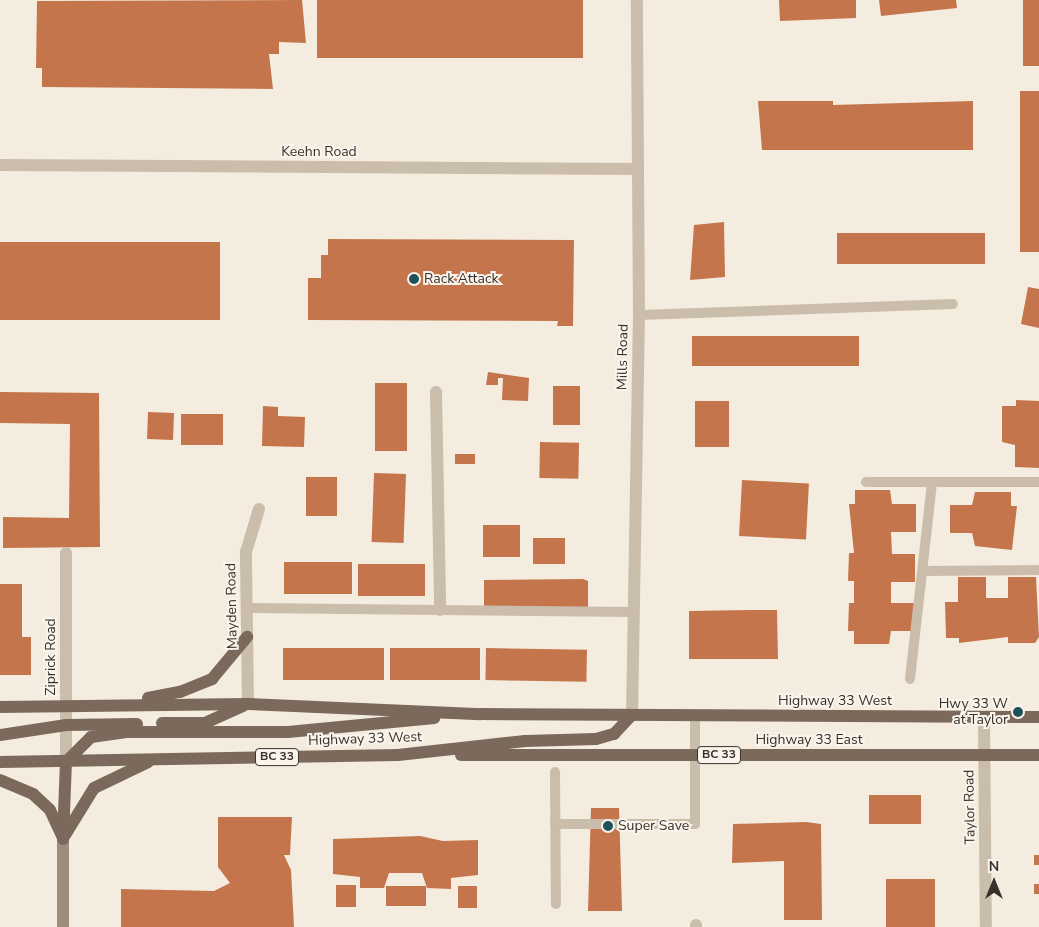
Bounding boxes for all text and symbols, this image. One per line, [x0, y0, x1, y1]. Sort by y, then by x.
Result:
street label: Keehn Road [281, 144, 357, 160]
place label: Rack Attack [424, 271, 498, 287]
marker: Rack Attack [408, 273, 420, 285]
street label: Mills Road [614, 324, 632, 390]
street label: Mayden Road [223, 563, 241, 649]
street label: Ziprick Road [43, 618, 59, 696]
street label: Highway 33 West [778, 693, 892, 709]
place label: Hwy 33 W at Taylor [939, 696, 1008, 729]
marker: Hwy 33 W at Taylor [1012, 706, 1024, 718]
street label: Highway 33 West [308, 729, 422, 749]
street label: Highway 33 East [755, 732, 863, 748]
road number: BC 33 [696, 746, 742, 764]
road number: BC 33 [254, 748, 300, 766]
street label: Taylor Road [961, 769, 979, 845]
place label: Super Save [618, 818, 689, 834]
marker: Super Save [602, 820, 614, 832]
north arrow [969, 857, 1019, 907]
text: N [989, 857, 999, 876]

